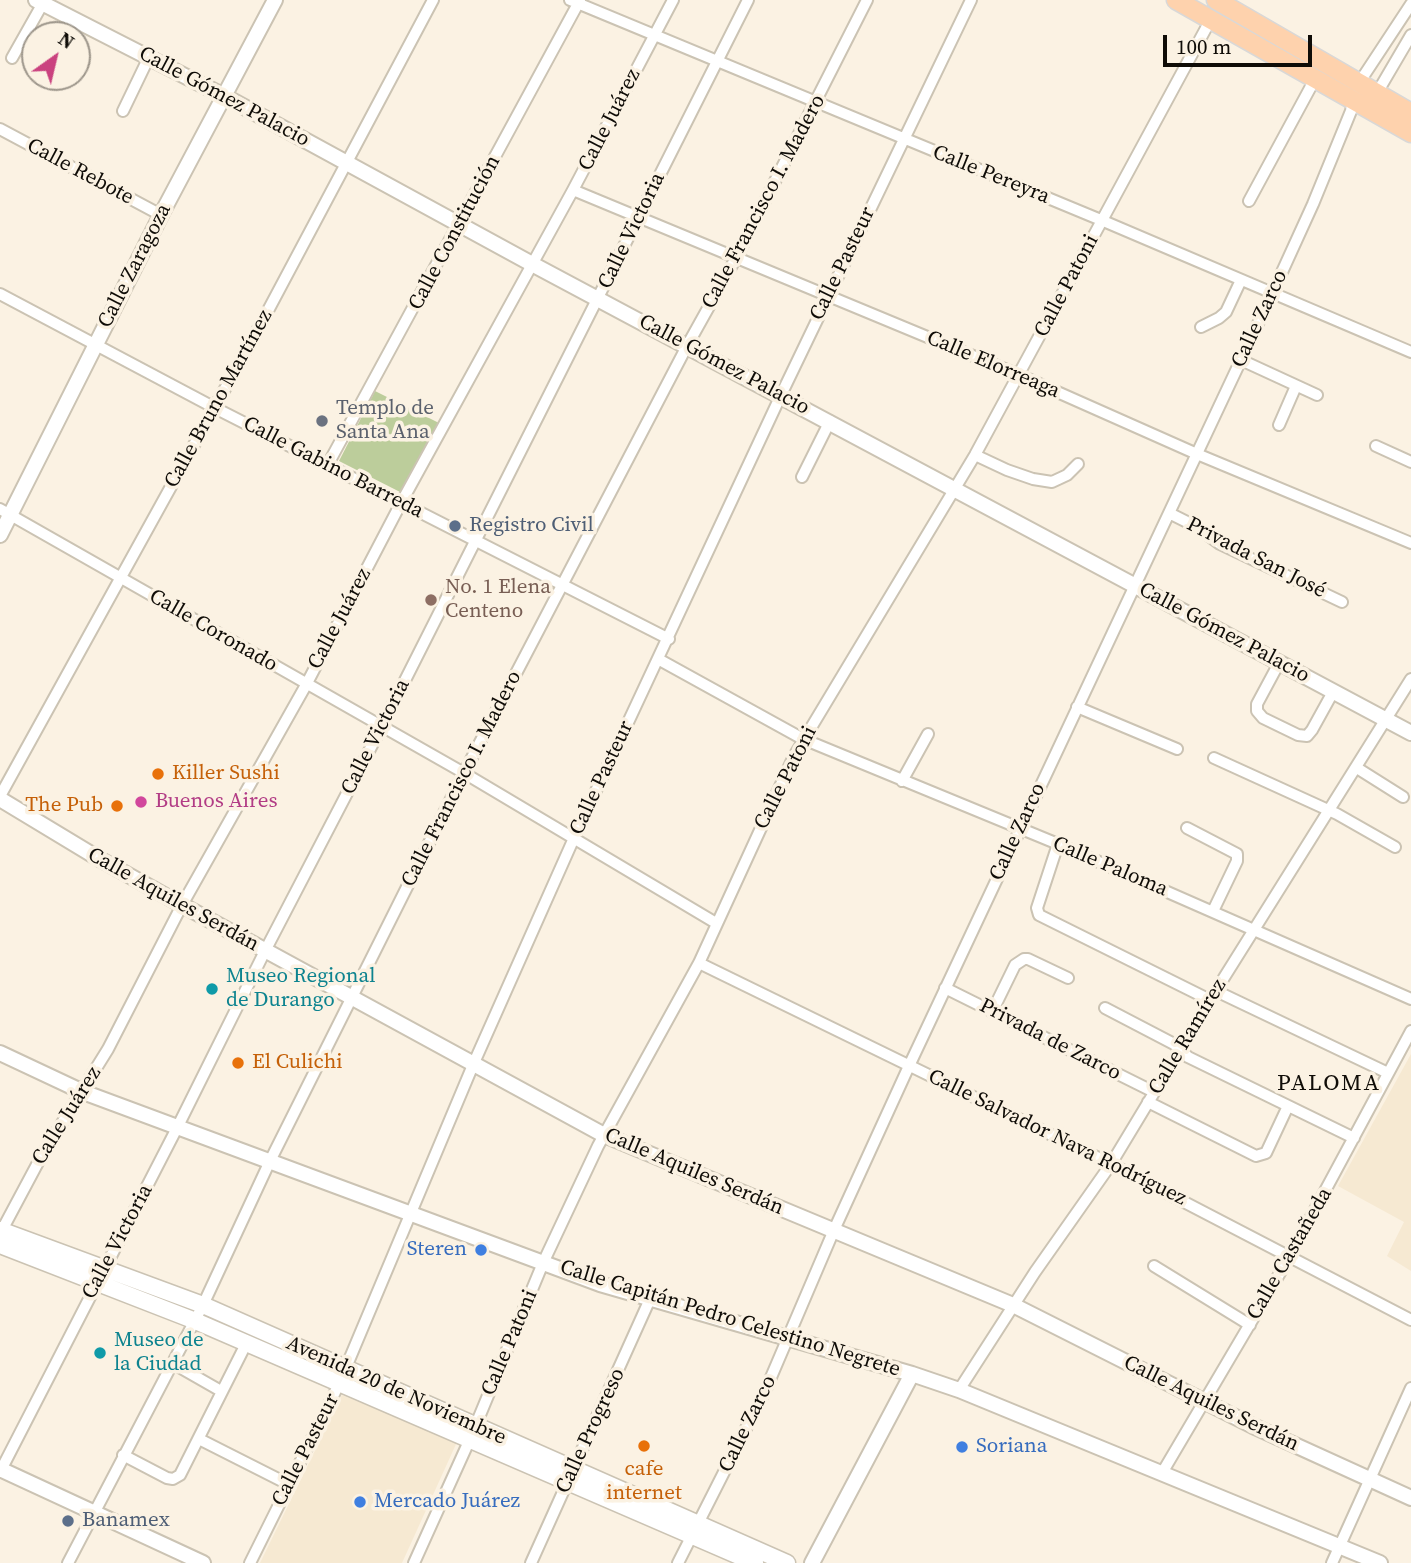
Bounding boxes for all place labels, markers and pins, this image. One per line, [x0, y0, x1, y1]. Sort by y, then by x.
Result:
place label: Templo de Santa Ana [336, 396, 434, 446]
marker: Templo de Santa Ana [314, 413, 330, 429]
place label: Registro Civil [469, 513, 594, 539]
marker: Registro Civil [447, 518, 463, 534]
place label: No. 1 Elena Centeno [445, 575, 551, 625]
marker: No. 1 Elena Centeno [423, 592, 439, 608]
place label: Killer Sushi [172, 761, 280, 787]
marker: Killer Sushi [150, 766, 166, 782]
place label: Buenos Aires [155, 789, 277, 815]
place label: The Pub [25, 793, 103, 819]
marker: Buenos Aires [133, 794, 149, 810]
marker: The Pub [109, 798, 125, 814]
place label: Museo Regional de Durango [226, 964, 375, 1014]
marker: Museo Regional de Durango [204, 981, 220, 997]
place label: El Culichi [252, 1050, 343, 1076]
marker: El Culichi [230, 1055, 246, 1071]
place label: Steren [407, 1237, 467, 1263]
marker: Steren [473, 1242, 489, 1258]
place label: Museo de la Ciudad [114, 1328, 204, 1378]
marker: Museo de la Ciudad [92, 1345, 108, 1361]
place label: Soriana [976, 1434, 1047, 1460]
marker: cafe internet [636, 1438, 652, 1454]
marker: Soriana [954, 1439, 970, 1455]
place label: cafe internet [606, 1457, 682, 1507]
place label: Mercado Juárez [374, 1489, 520, 1515]
marker: Mercado Juárez [352, 1494, 368, 1510]
place label: Banamex [82, 1508, 170, 1534]
marker: Banamex [60, 1513, 76, 1529]

